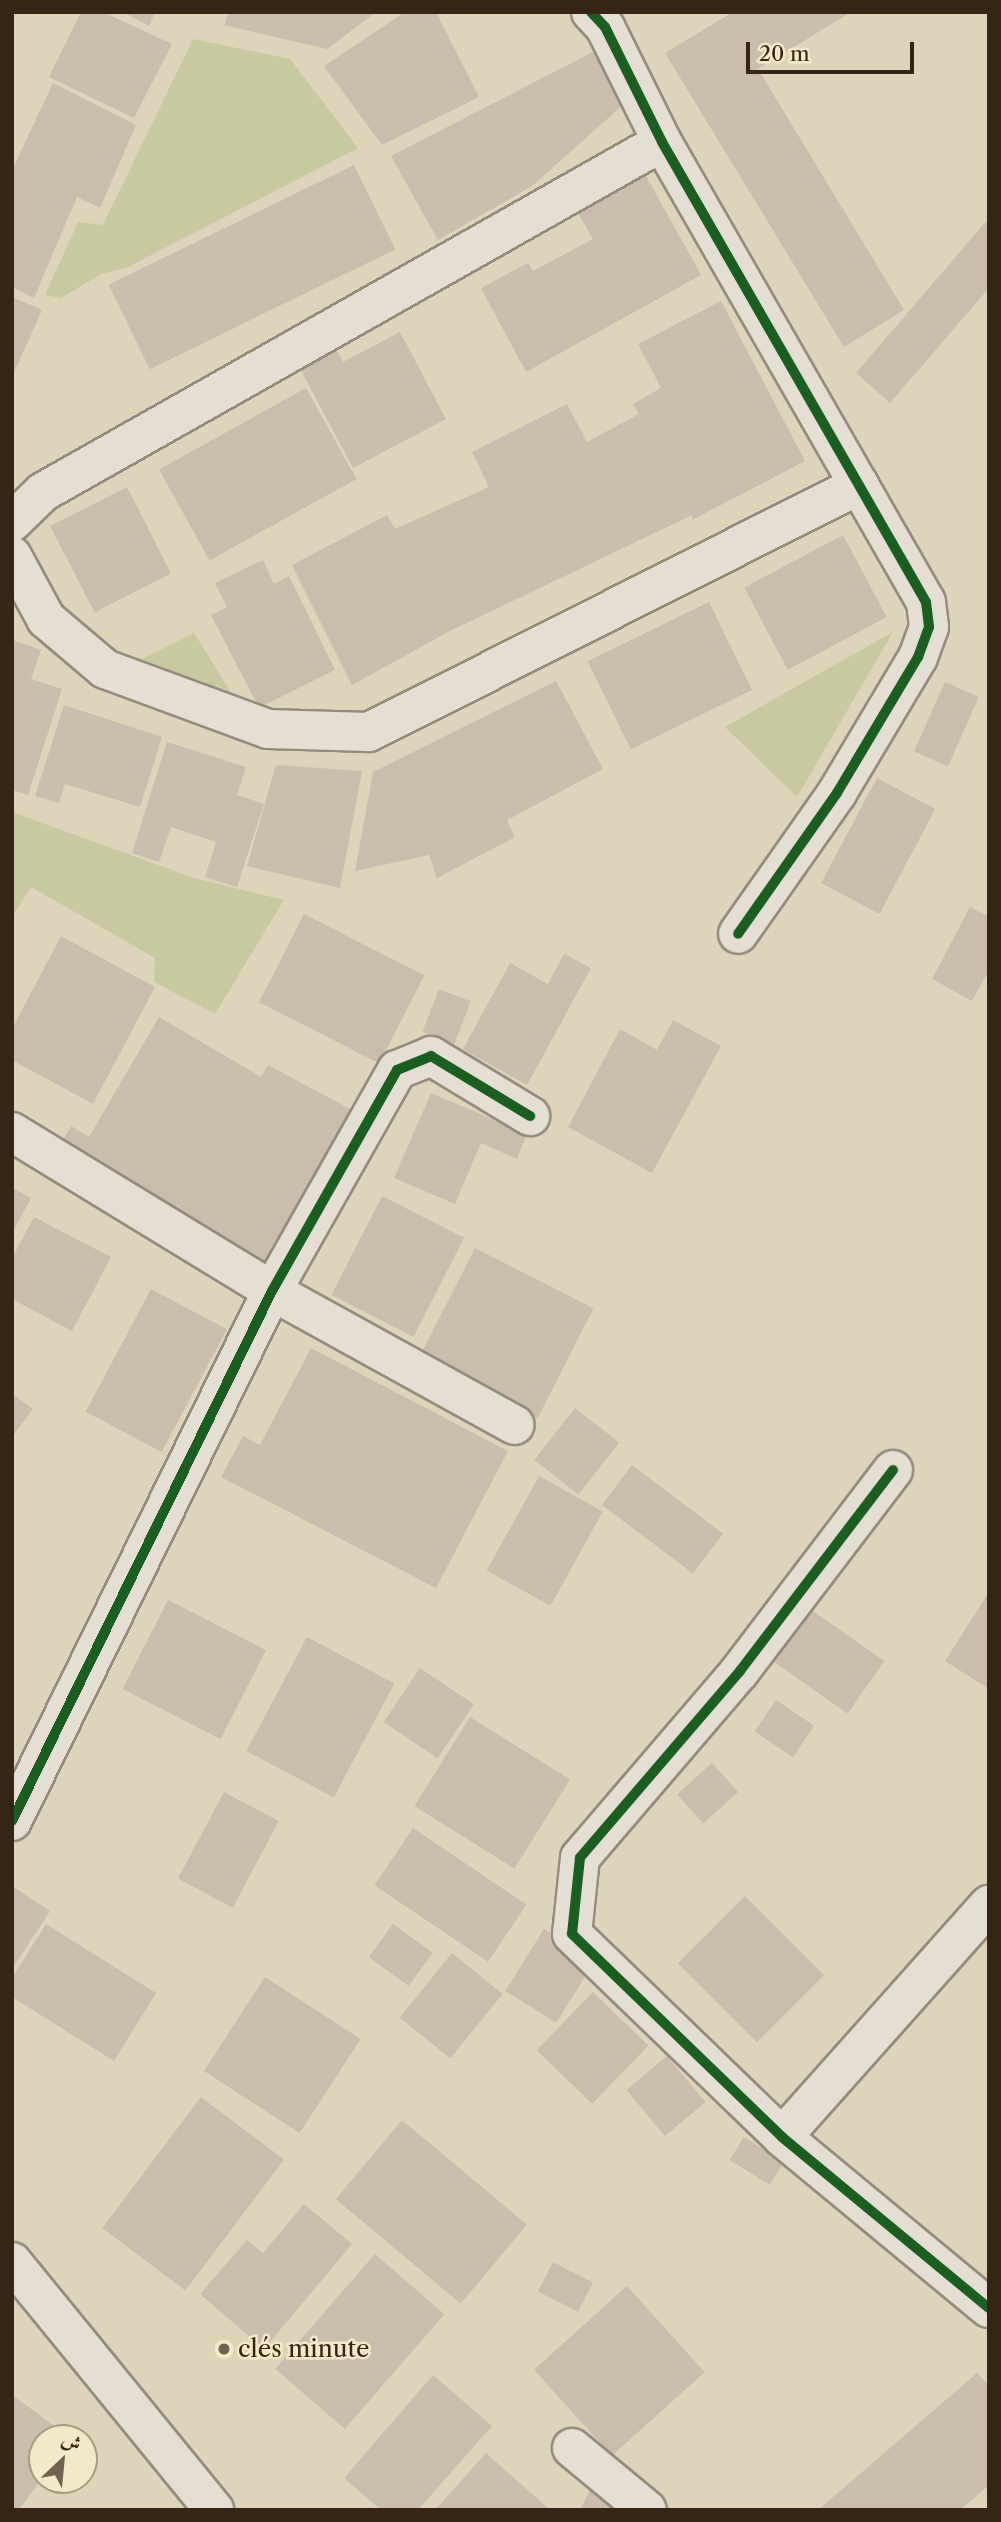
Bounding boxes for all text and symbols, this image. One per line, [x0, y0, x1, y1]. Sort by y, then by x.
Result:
scale bar [749, 28, 917, 72]
text: 20 m [759, 41, 810, 66]
place label: clés minute [238, 2335, 369, 2363]
marker: clés minute [216, 2341, 232, 2357]
north arrow [28, 2424, 98, 2494]
text: ش [58, 2427, 85, 2456]

